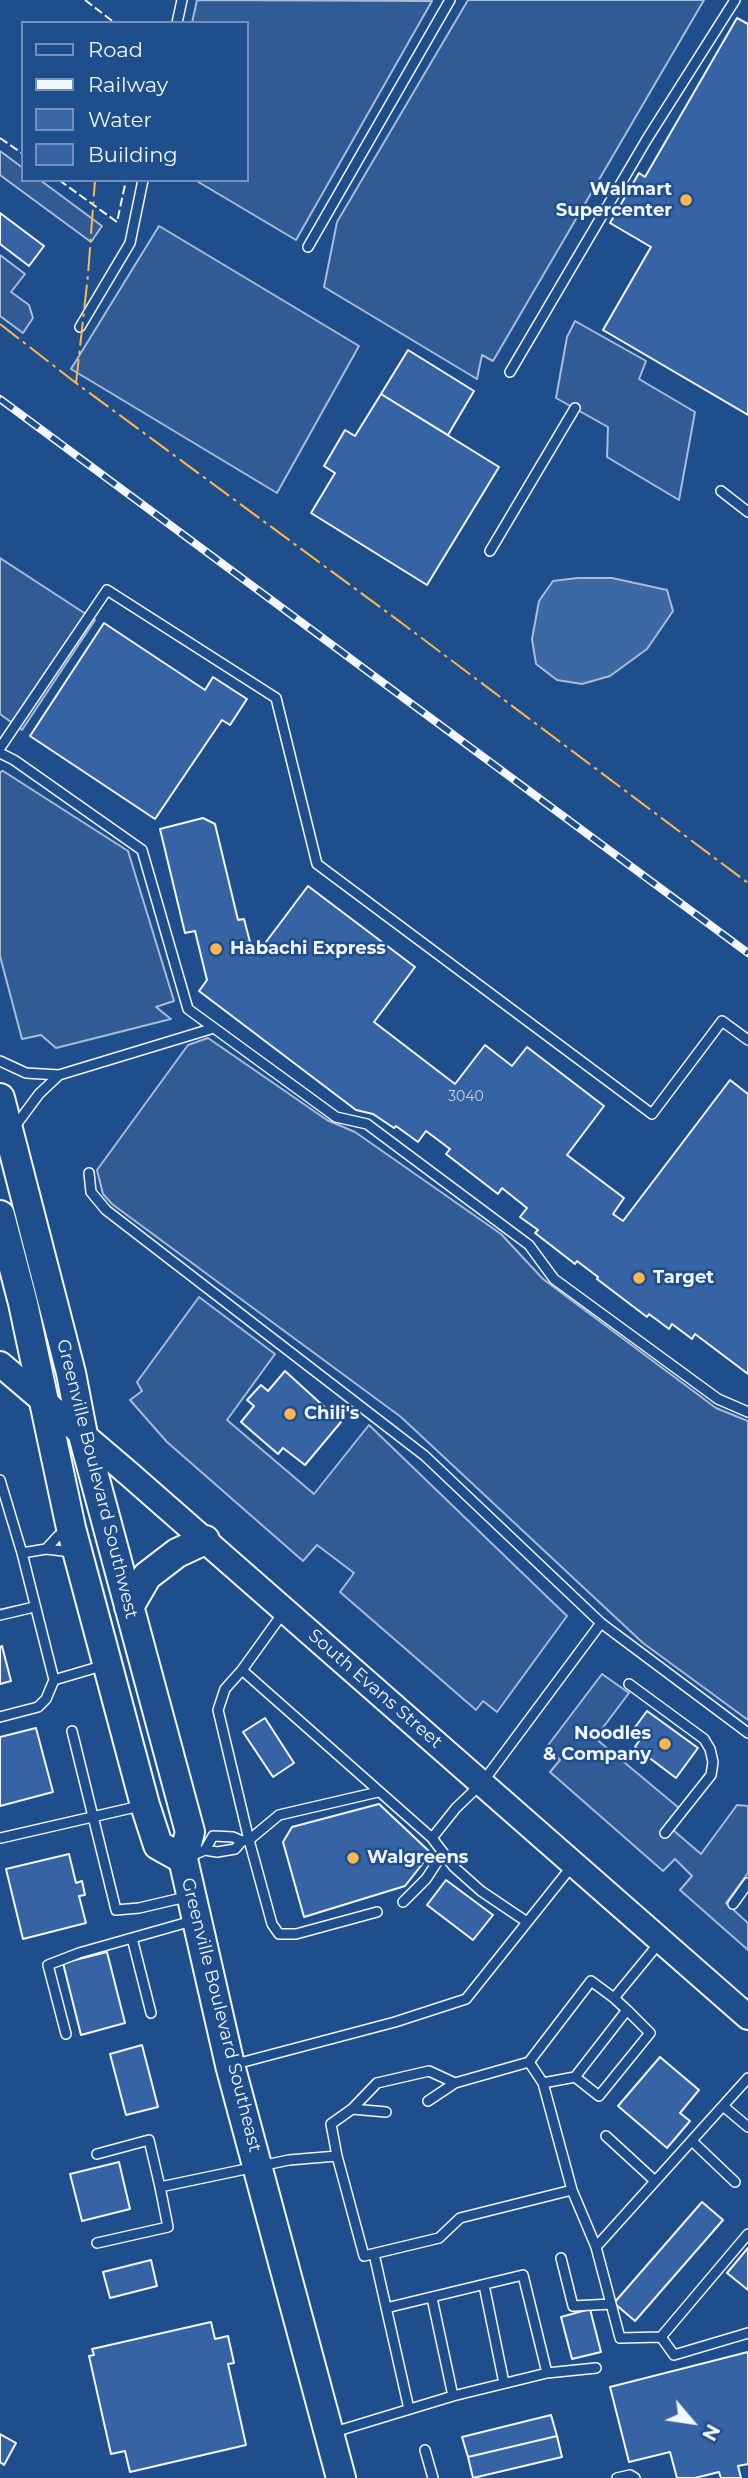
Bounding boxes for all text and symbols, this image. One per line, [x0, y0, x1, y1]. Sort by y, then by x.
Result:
legend [21, 21, 248, 182]
text: Road [88, 37, 143, 62]
text: Railway [88, 72, 168, 97]
text: Water [88, 107, 152, 132]
text: Building [88, 142, 178, 167]
place label: Walmart Supercenter [556, 179, 672, 222]
marker: Walmart Supercenter [678, 192, 694, 208]
place label: Habachi Express [230, 938, 386, 960]
marker: Habachi Express [208, 941, 224, 957]
house number: 3040 [448, 1089, 484, 1105]
place label: Target [653, 1267, 714, 1289]
marker: Target [631, 1270, 647, 1286]
street label: Greenville Boulevard Southwest [52, 1337, 142, 1621]
place label: Chili's [304, 1403, 359, 1425]
marker: Chili's [282, 1406, 298, 1422]
street label: South Evans Street [304, 1625, 446, 1753]
place label: Noodles & Company [543, 1723, 651, 1766]
marker: Noodles & Company [657, 1736, 673, 1752]
place label: Walgreens [367, 1847, 468, 1869]
marker: Walgreens [345, 1850, 361, 1866]
street label: Greenville Boulevard Southeast [176, 1875, 266, 2155]
north arrow [657, 2387, 727, 2457]
text: N [697, 2420, 725, 2445]

